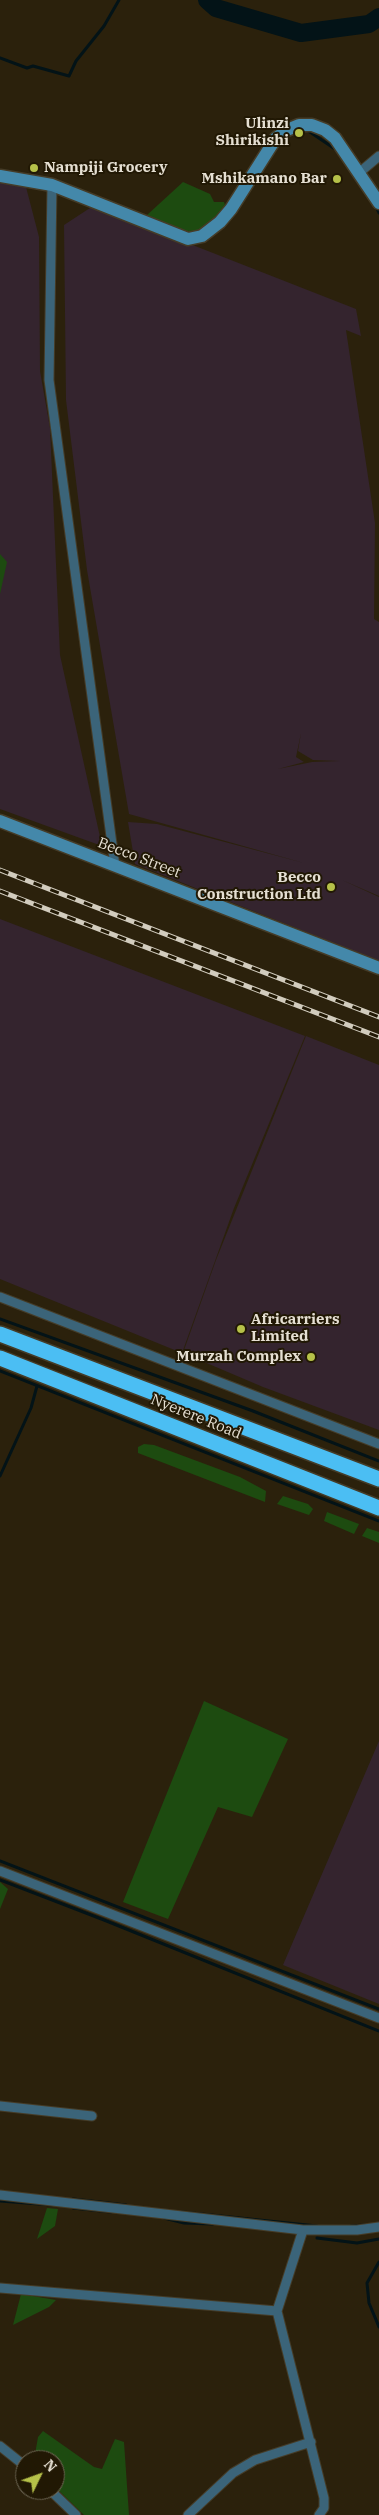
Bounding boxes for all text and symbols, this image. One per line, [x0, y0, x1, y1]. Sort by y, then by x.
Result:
place label: Ulinzi Shirikishi [216, 115, 289, 150]
marker: Ulinzi Shirikishi [293, 127, 305, 139]
place label: Nampiji Grocery [44, 159, 167, 177]
marker: Nampiji Grocery [28, 162, 40, 174]
place label: Mshikamano Bar [201, 170, 327, 188]
marker: Mshikamano Bar [331, 173, 343, 185]
street label: Becco Street [95, 834, 183, 882]
place label: Becco Construction Ltd [197, 869, 321, 904]
marker: Becco Construction Ltd [325, 881, 337, 893]
place label: Africarriers Limited [251, 1311, 340, 1346]
marker: Africarriers Limited [235, 1323, 247, 1335]
place label: Murzah Complex [176, 1348, 301, 1366]
marker: Murzah Complex [305, 1351, 317, 1363]
street label: Nyerere Road [148, 1391, 244, 1443]
north arrow [15, 2450, 65, 2500]
text: N [40, 2455, 61, 2476]

